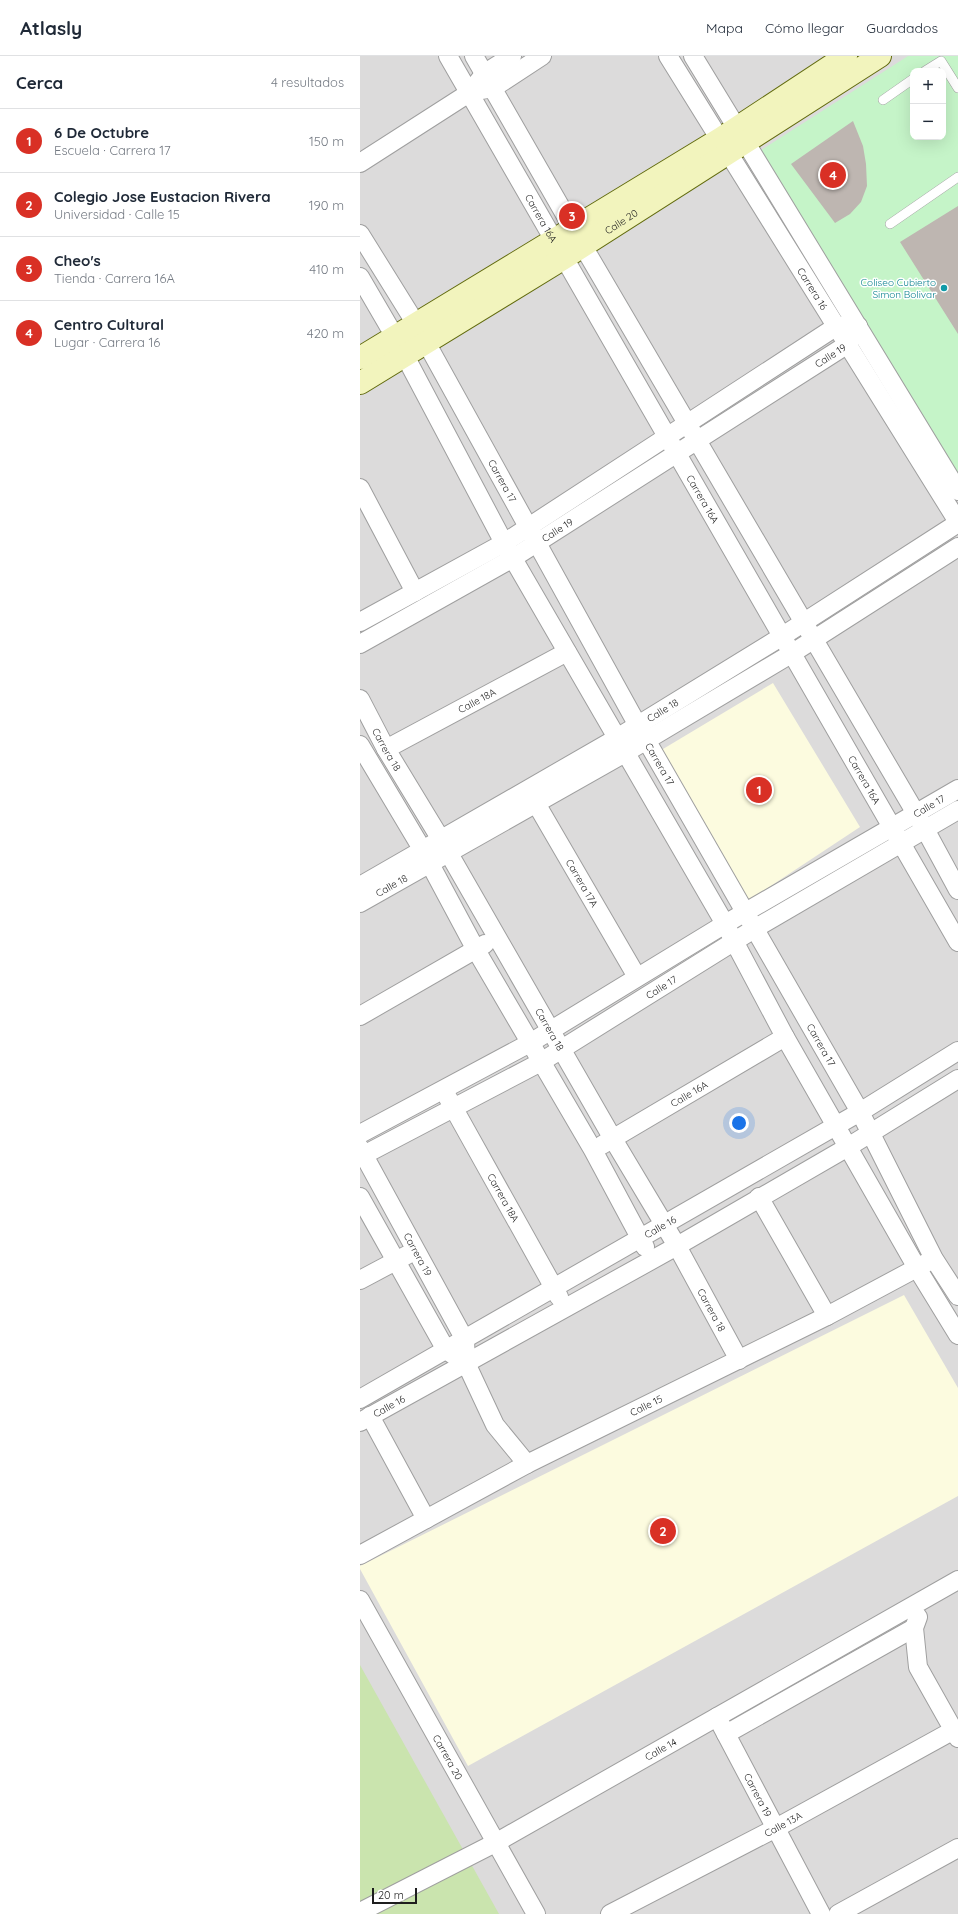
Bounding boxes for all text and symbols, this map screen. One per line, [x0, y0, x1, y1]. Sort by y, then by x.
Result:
text: Atlasly [20, 16, 82, 40]
text: Mapa [706, 19, 743, 37]
text: Cómo llegar [765, 19, 844, 37]
text: Guardados [866, 19, 938, 37]
map controls [910, 68, 946, 140]
button: + [910, 68, 946, 104]
text: Cerca [16, 72, 63, 93]
text: 4 resultados [271, 74, 344, 90]
button: − [910, 104, 946, 140]
text: 6 De Octubre [54, 123, 149, 142]
text: 1 [26, 133, 32, 149]
text: 150 m [309, 133, 344, 149]
text: Escuela · Carrera 17 [54, 142, 171, 158]
pin: 4 [820, 160, 846, 190]
text: Colegio Jose Eustacion Rivera [54, 187, 271, 206]
street label: Carrera 16A [522, 191, 561, 245]
text: 2 [25, 197, 33, 213]
text: 190 m [309, 197, 344, 213]
pin: 3 [559, 201, 585, 231]
text: Universidad · Calle 15 [54, 206, 180, 222]
street label: Calle 20 [602, 206, 640, 237]
text: Cheo's [54, 251, 101, 270]
text: 3 [26, 261, 32, 277]
text: 410 m [309, 261, 344, 277]
street label: Carrera 16 [795, 265, 831, 313]
text: Tienda · Carrera 16A [54, 270, 175, 286]
place label: Coliseo Cubierto Simon Bolivar [861, 276, 936, 301]
marker: Coliseo Cubierto Simon Bolivar [939, 283, 949, 293]
text: Centro Cultural [54, 315, 164, 334]
text: 4 [25, 325, 33, 341]
text: 420 m [307, 325, 344, 341]
text: Lugar · Carrera 16 [54, 334, 160, 350]
street label: Calle 19 [812, 340, 849, 370]
street label: Carrera 17 [485, 457, 520, 504]
street label: Carrera 16A [684, 472, 722, 526]
street label: Calle 19 [539, 515, 576, 545]
street label: Calle 18A [456, 685, 498, 716]
street label: Calle 18 [644, 695, 681, 725]
street label: Carrera 18 [370, 726, 404, 773]
street label: Carrera 17 [643, 740, 677, 788]
street label: Carrera 16A [845, 753, 884, 807]
pin: 1 [746, 775, 772, 805]
street label: Calle 17 [911, 792, 947, 820]
street label: Carrera 17A [563, 856, 602, 910]
street label: Calle 18 [373, 871, 410, 899]
street label: Calle 17 [643, 972, 679, 1002]
street label: Carrera 18 [532, 1005, 567, 1053]
street label: Carrera 17 [804, 1021, 839, 1068]
street label: Calle 16A [668, 1077, 710, 1110]
your location [729, 1113, 749, 1133]
street label: Carrera 18A [485, 1171, 523, 1225]
street label: Calle 16 [642, 1212, 679, 1241]
street label: Carrera 19 [401, 1230, 435, 1279]
street label: Carrera 18 [695, 1286, 729, 1334]
street label: Calle 16 [371, 1392, 408, 1420]
street label: Calle 15 [628, 1392, 665, 1419]
pin: 2 [650, 1516, 676, 1546]
street label: Carrera 20 [430, 1732, 466, 1782]
street label: Calle 14 [642, 1735, 679, 1763]
street label: Carrera 19 [741, 1771, 775, 1819]
street label: Calle 13A [762, 1808, 805, 1839]
scale bar [372, 1886, 417, 1905]
text: 20 m [378, 1888, 404, 1902]

